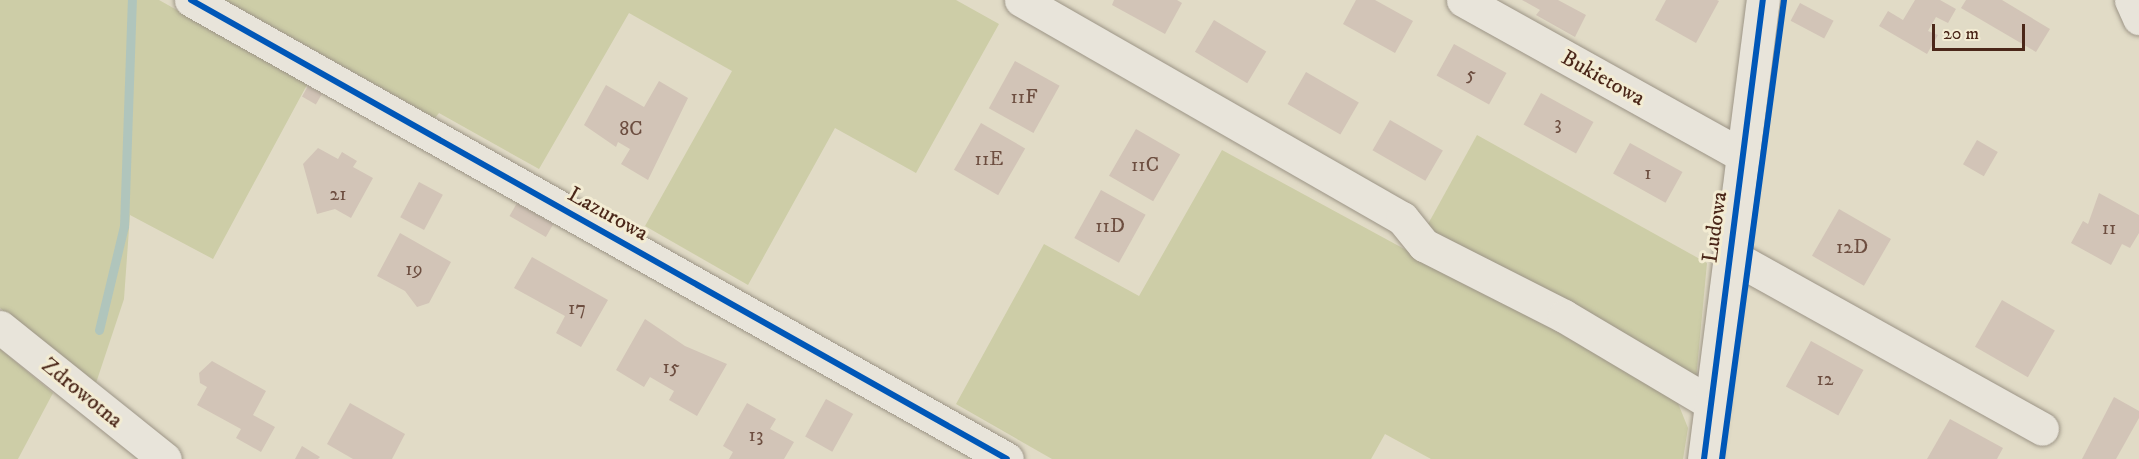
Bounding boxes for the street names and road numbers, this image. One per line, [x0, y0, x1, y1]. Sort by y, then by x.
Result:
street label: Bukietowa [1557, 44, 1649, 112]
street label: Lazurowa [563, 181, 653, 247]
street label: Ludowa [1697, 190, 1733, 264]
street label: Zdrowotna [36, 352, 128, 434]

